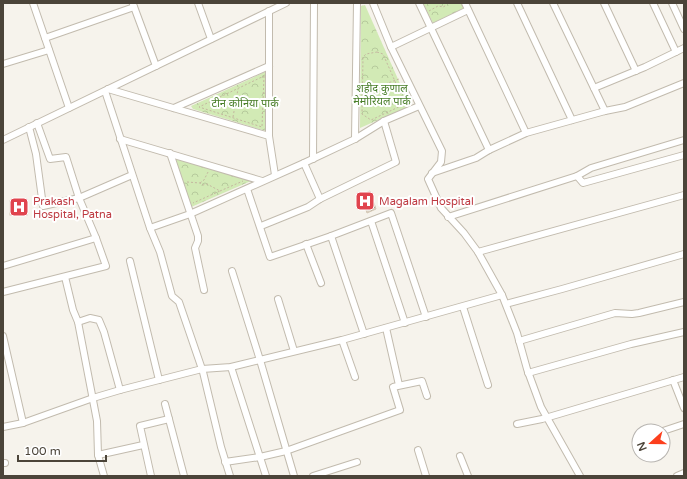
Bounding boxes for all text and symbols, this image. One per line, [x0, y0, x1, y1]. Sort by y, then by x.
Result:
park label: शहीद कुणाल मेमोरियल पार्क [353, 82, 411, 108]
park label: टीन कोनिया पार्क [211, 97, 279, 110]
hospital icon: Magalam Hospital [354, 190, 376, 212]
place label: Prakash Hospital, Patna [33, 195, 112, 221]
place label: Magalam Hospital [379, 195, 474, 208]
hospital icon: Prakash Hospital, Patna [8, 196, 30, 218]
north arrow [631, 423, 671, 463]
scale bar [18, 437, 106, 463]
text: N [634, 440, 650, 453]
text: 100 m [24, 444, 61, 458]

